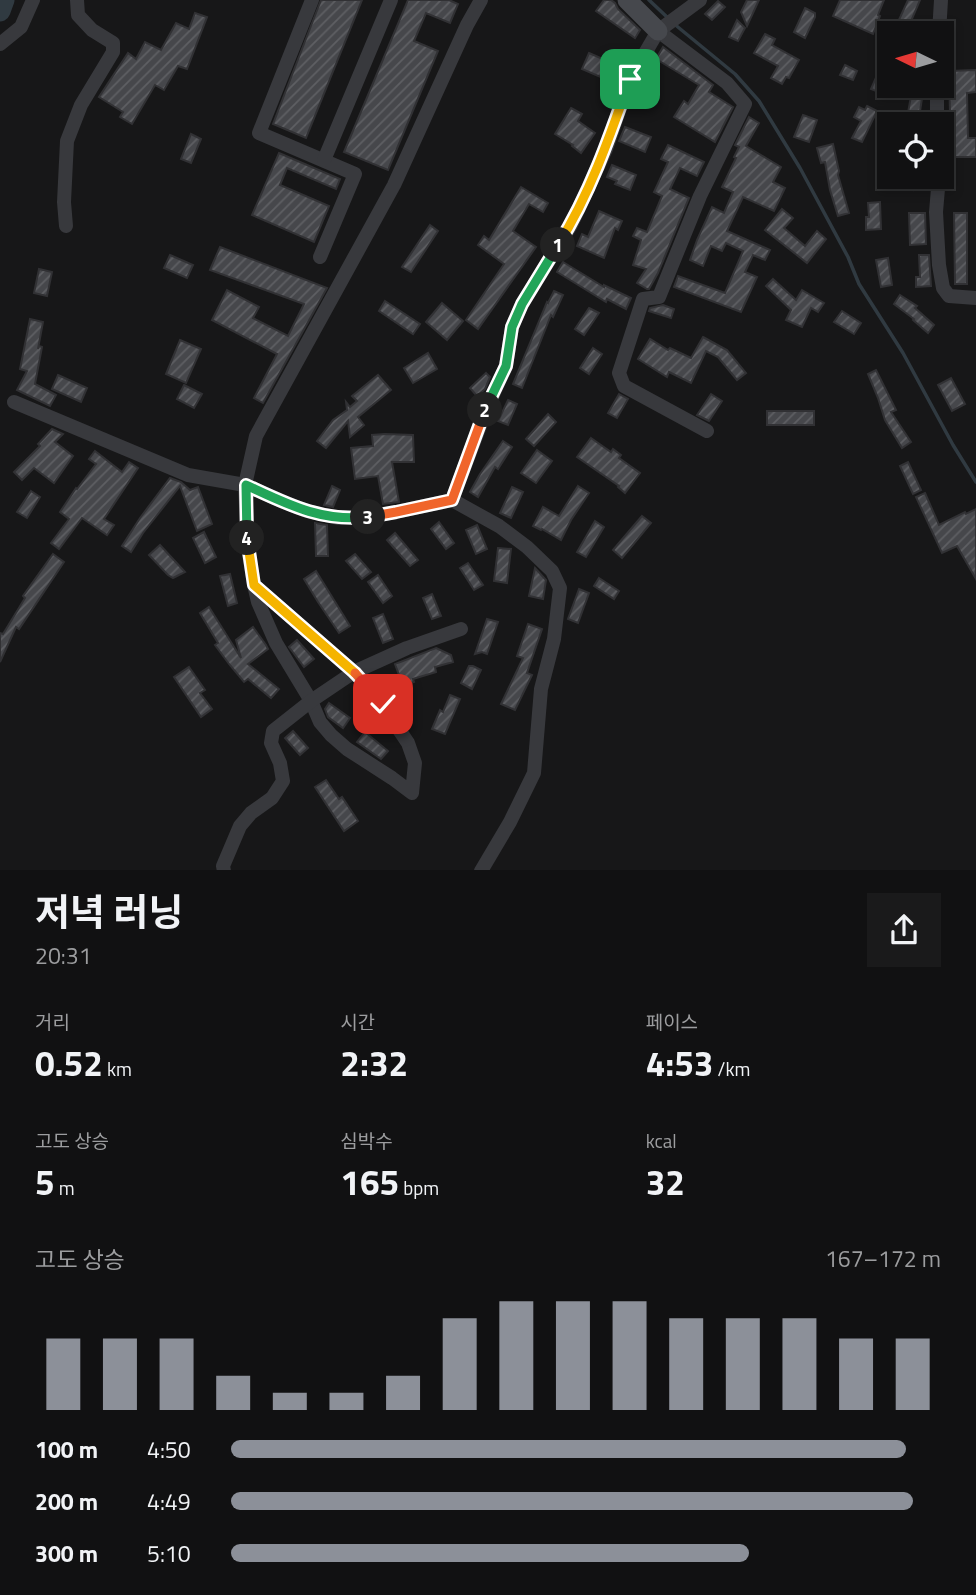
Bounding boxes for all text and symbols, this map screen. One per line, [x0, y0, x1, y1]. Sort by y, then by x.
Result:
north arrow [877, 21, 954, 98]
map controls [877, 21, 954, 189]
pin [600, 49, 660, 109]
icon: arrive [611, 60, 649, 98]
button: locate [877, 112, 954, 189]
pin: 1 [540, 228, 576, 262]
text: 1 [552, 230, 563, 259]
pin: 2 [468, 392, 503, 428]
text: 2 [479, 395, 490, 424]
pin: 3 [350, 500, 386, 534]
text: 3 [362, 502, 373, 531]
pin: 4 [230, 520, 264, 556]
text: 4 [241, 523, 252, 552]
pin [353, 674, 413, 734]
icon: check [364, 685, 402, 723]
text: 저녁 러닝 [35, 883, 183, 941]
button: share [867, 893, 941, 967]
text: 20:31 [35, 938, 92, 973]
text: 거리 [35, 1007, 70, 1036]
text: 시간 [340, 1007, 375, 1036]
text: 페이스 [646, 1007, 698, 1036]
text: 0.52 [35, 1036, 103, 1090]
text: 2:32 [340, 1036, 408, 1090]
text: 4:53 [646, 1036, 713, 1090]
text: km [103, 1054, 132, 1083]
text: /km [713, 1054, 750, 1083]
text: 고도 상승 [35, 1126, 109, 1155]
text: 심박수 [340, 1126, 393, 1155]
text: kcal [646, 1126, 677, 1155]
text: 5 [35, 1155, 55, 1209]
text: 165 [340, 1155, 399, 1209]
text: 32 [646, 1155, 685, 1209]
text: m [55, 1173, 75, 1202]
text: bpm [399, 1173, 439, 1202]
text: 167–172 m [825, 1241, 941, 1276]
text: 고도 상승 [35, 1242, 125, 1277]
text: 100 m [35, 1432, 98, 1467]
text: 4:50 [147, 1432, 191, 1467]
text: 200 m [35, 1484, 98, 1519]
text: 4:49 [147, 1484, 191, 1519]
text: 300 m [35, 1536, 98, 1571]
text: 5:10 [147, 1536, 191, 1571]

